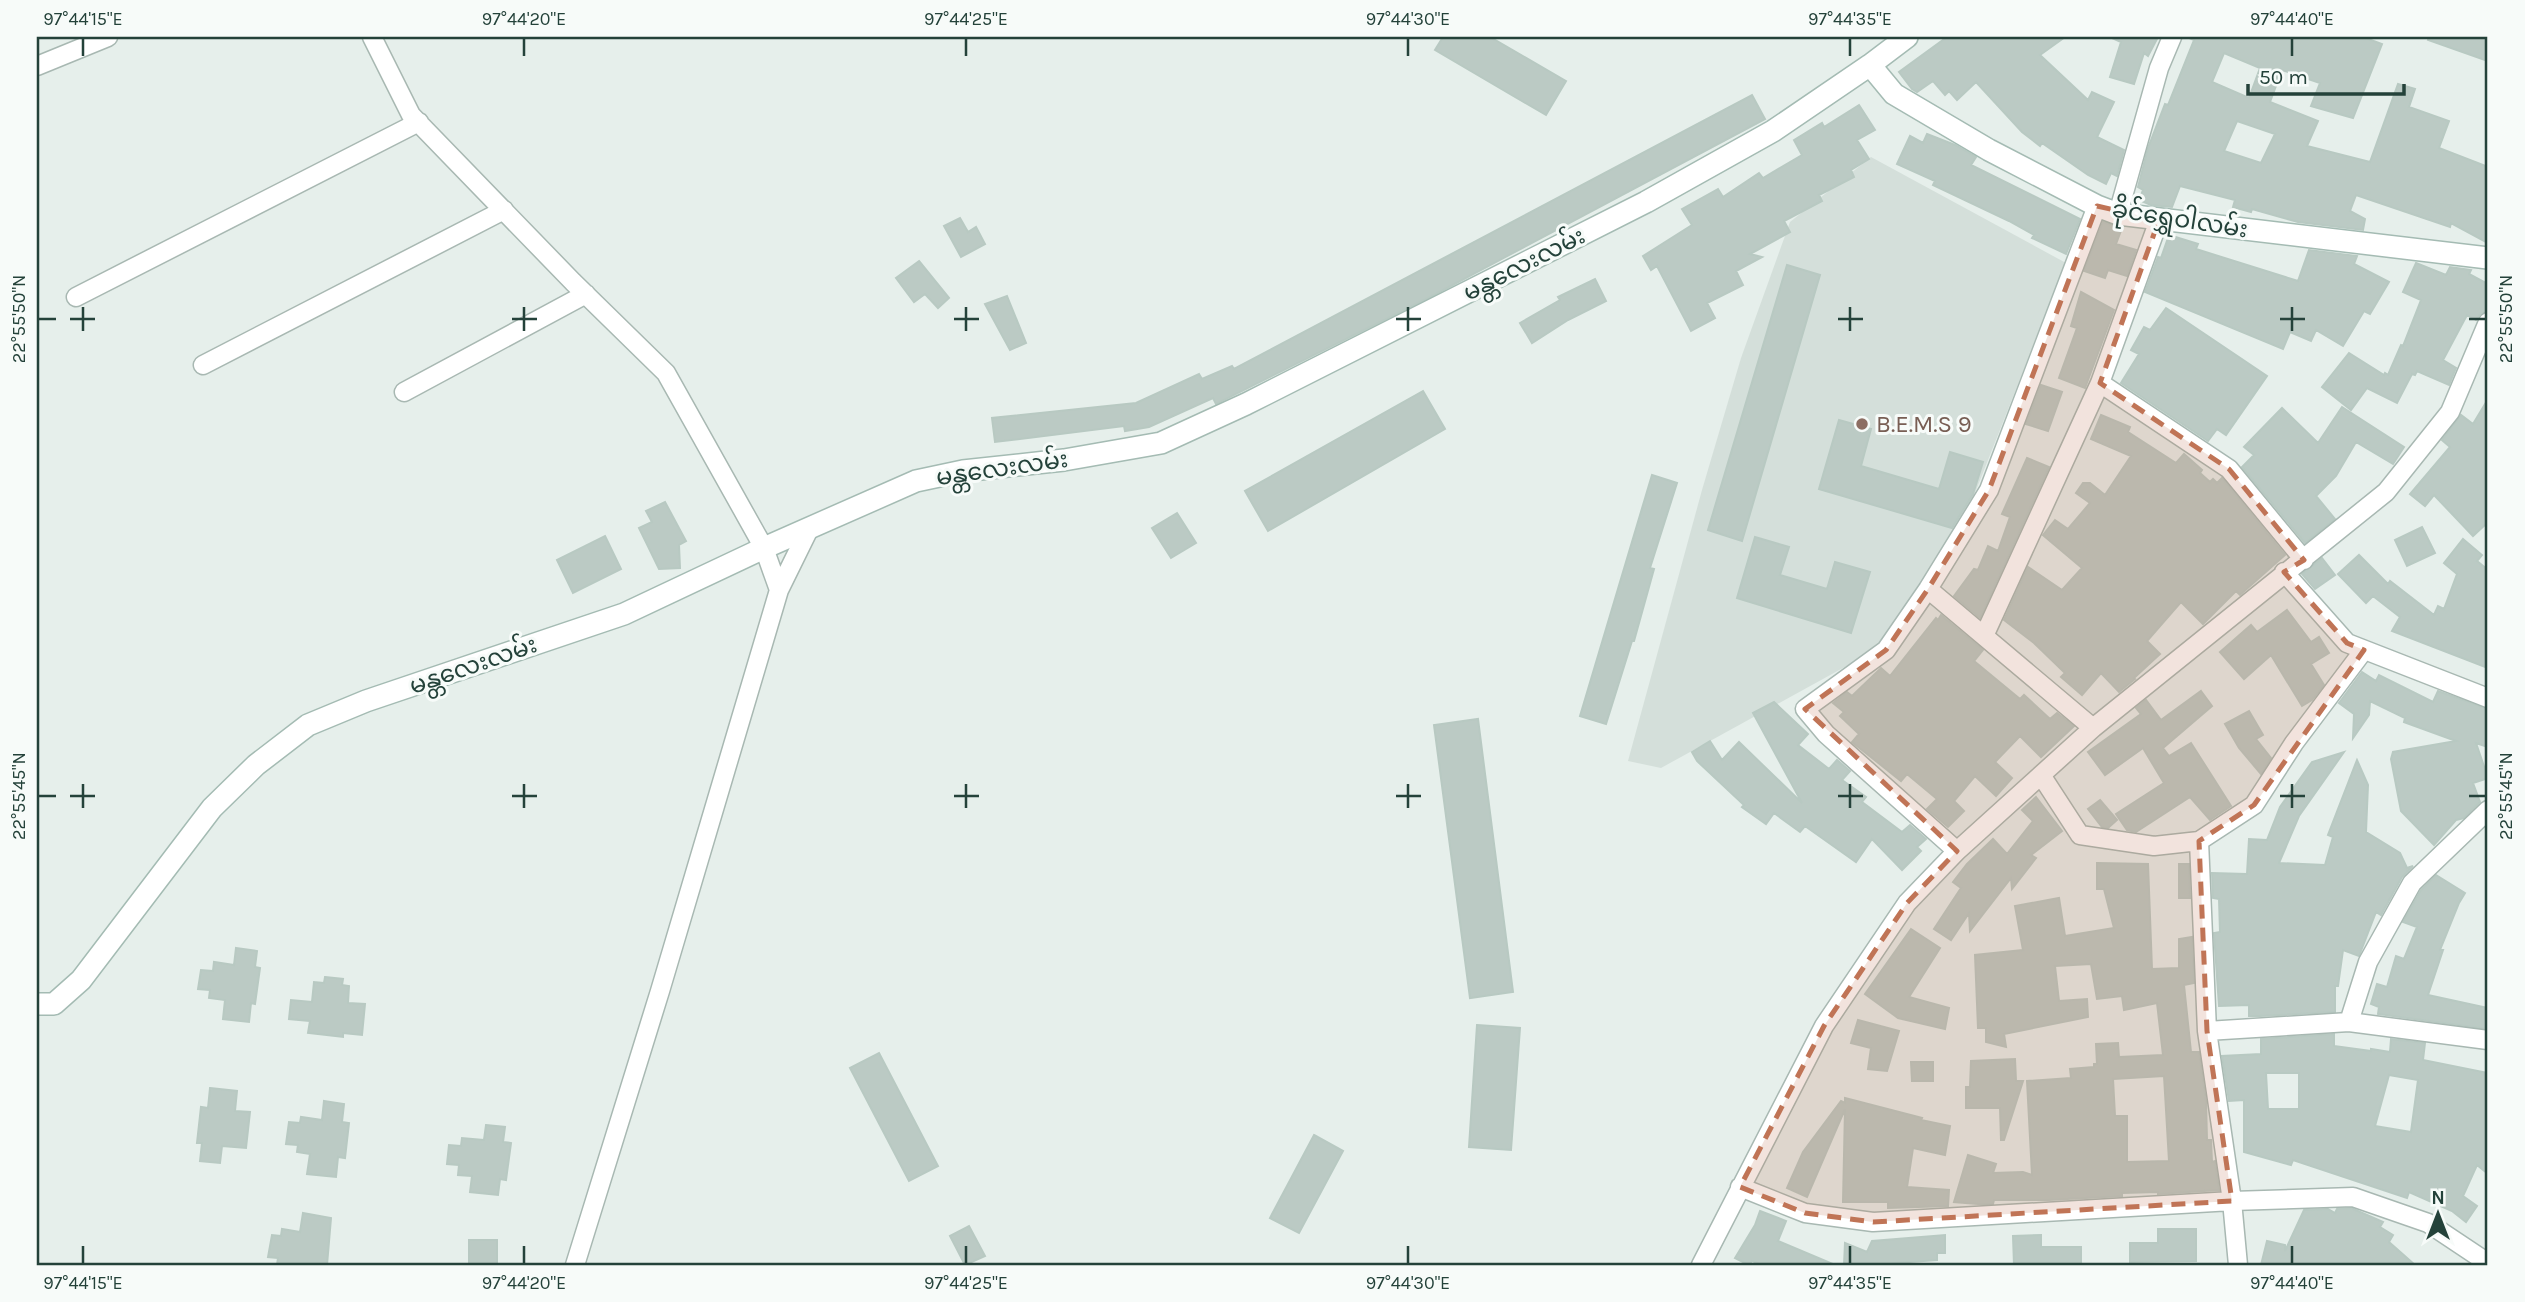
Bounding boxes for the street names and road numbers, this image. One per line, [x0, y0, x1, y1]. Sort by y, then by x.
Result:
street label: ခိုင်ရွှေဝါလမ်း [2109, 192, 2250, 249]
street label: မန္တလေးလမ်း [1457, 220, 1592, 311]
street label: မန္တလေးလမ်း [934, 443, 1071, 496]
street label: မန္တလေးလမ်း [405, 628, 542, 705]

